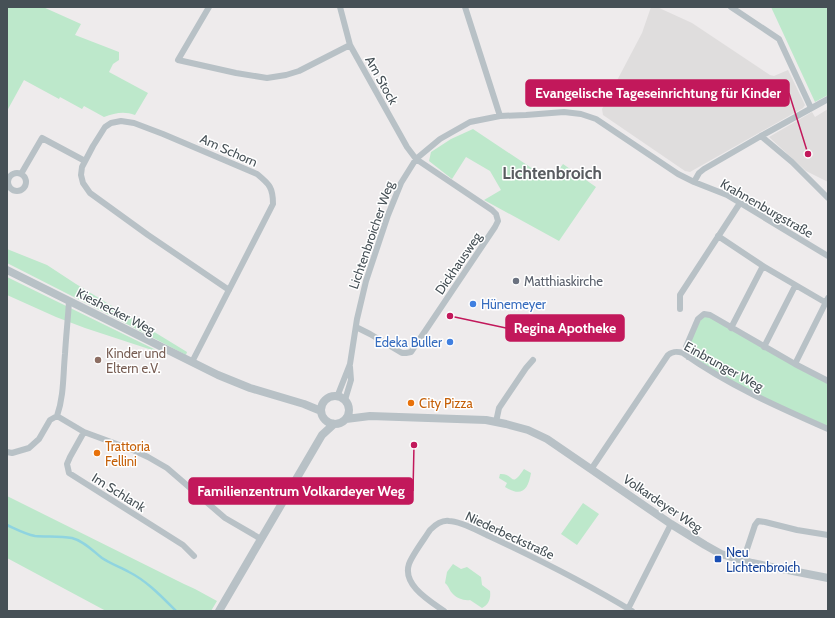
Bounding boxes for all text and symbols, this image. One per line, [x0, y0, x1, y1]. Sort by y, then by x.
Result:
street label: Am Stock [362, 53, 402, 107]
callout: Evangelische Tageseinrichtung für Kinder [526, 80, 789, 106]
text: Evangelische Tageseinrichtung für Kinder [535, 84, 781, 102]
street label: Am Schorn [198, 130, 260, 170]
district label: Lichtenbroich [502, 163, 602, 183]
street label: Krahnenburgstraße [718, 175, 817, 241]
street label: Lichtenbroicher Weg [345, 178, 397, 291]
street label: Dickhausweg [431, 228, 485, 297]
place label: Matthiaskirche [524, 273, 603, 289]
marker: Matthiaskirche [511, 276, 521, 286]
street label: Kieshecker Weg [74, 284, 159, 338]
place label: Hünemeyer [481, 296, 547, 312]
marker: Hünemeyer [468, 299, 478, 309]
callout: Regina Apotheke [506, 315, 624, 341]
text: Regina Apotheke [514, 319, 616, 337]
place label: Edeka Buller [375, 334, 443, 350]
marker: Edeka Buller [445, 337, 455, 347]
street label: Einbrunger Weg [682, 338, 767, 395]
place label: Kinder und Eltern e.V. [106, 345, 166, 376]
marker: Kinder und Eltern e.V. [93, 355, 103, 365]
place label: City Pizza [419, 395, 473, 411]
marker: City Pizza [406, 398, 416, 408]
place label: Trattoria Fellini [105, 438, 151, 469]
marker: Trattoria Fellini [92, 448, 102, 458]
street label: Im Schlank [89, 469, 149, 515]
street label: Volkardeyer Weg [620, 471, 706, 536]
callout: Familienzentrum Volkardeyer Weg [189, 478, 413, 504]
text: Familienzentrum Volkardeyer Weg [197, 482, 405, 500]
street label: Niederbeckstraße [463, 507, 557, 563]
place label: Neu Lichtenbroich [726, 544, 800, 575]
marker: Neu Lichtenbroich [713, 554, 723, 564]

